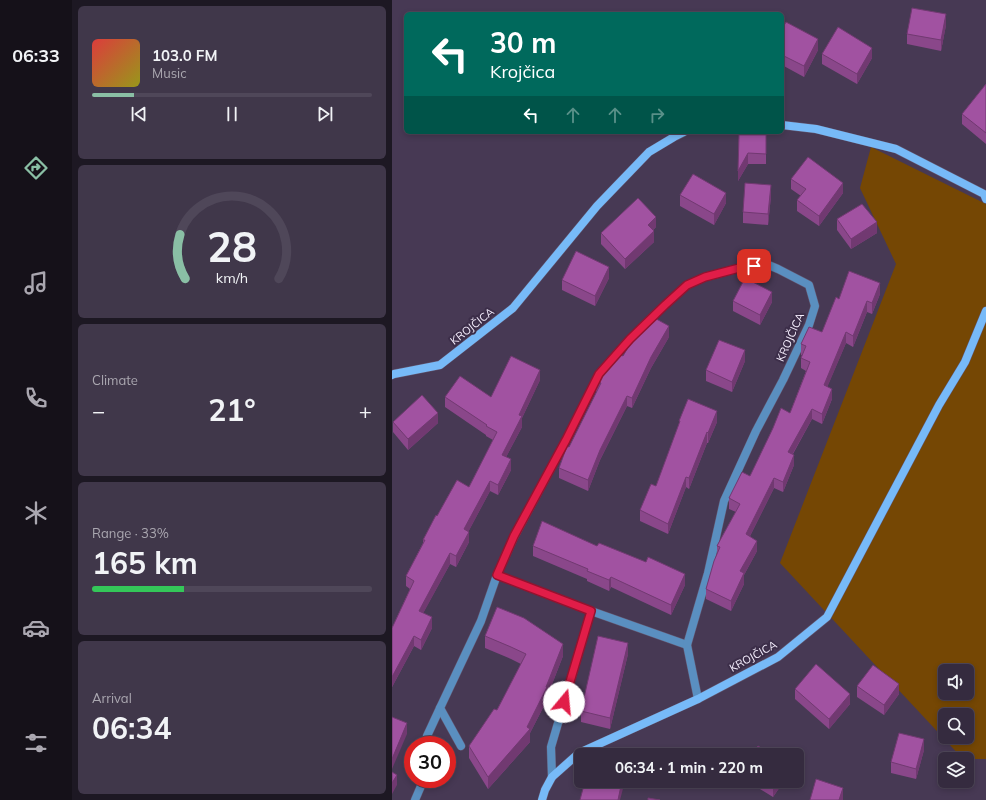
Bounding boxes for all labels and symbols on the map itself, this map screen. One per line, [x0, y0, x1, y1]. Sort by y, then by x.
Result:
pin [737, 249, 771, 283]
street label: KROJČICA [447, 304, 497, 348]
street label: KROJČICA [773, 310, 807, 364]
street label: KROJČICA [727, 637, 779, 675]
position arrow [543, 681, 585, 723]
speed limit sign: 30 [404, 736, 456, 788]

